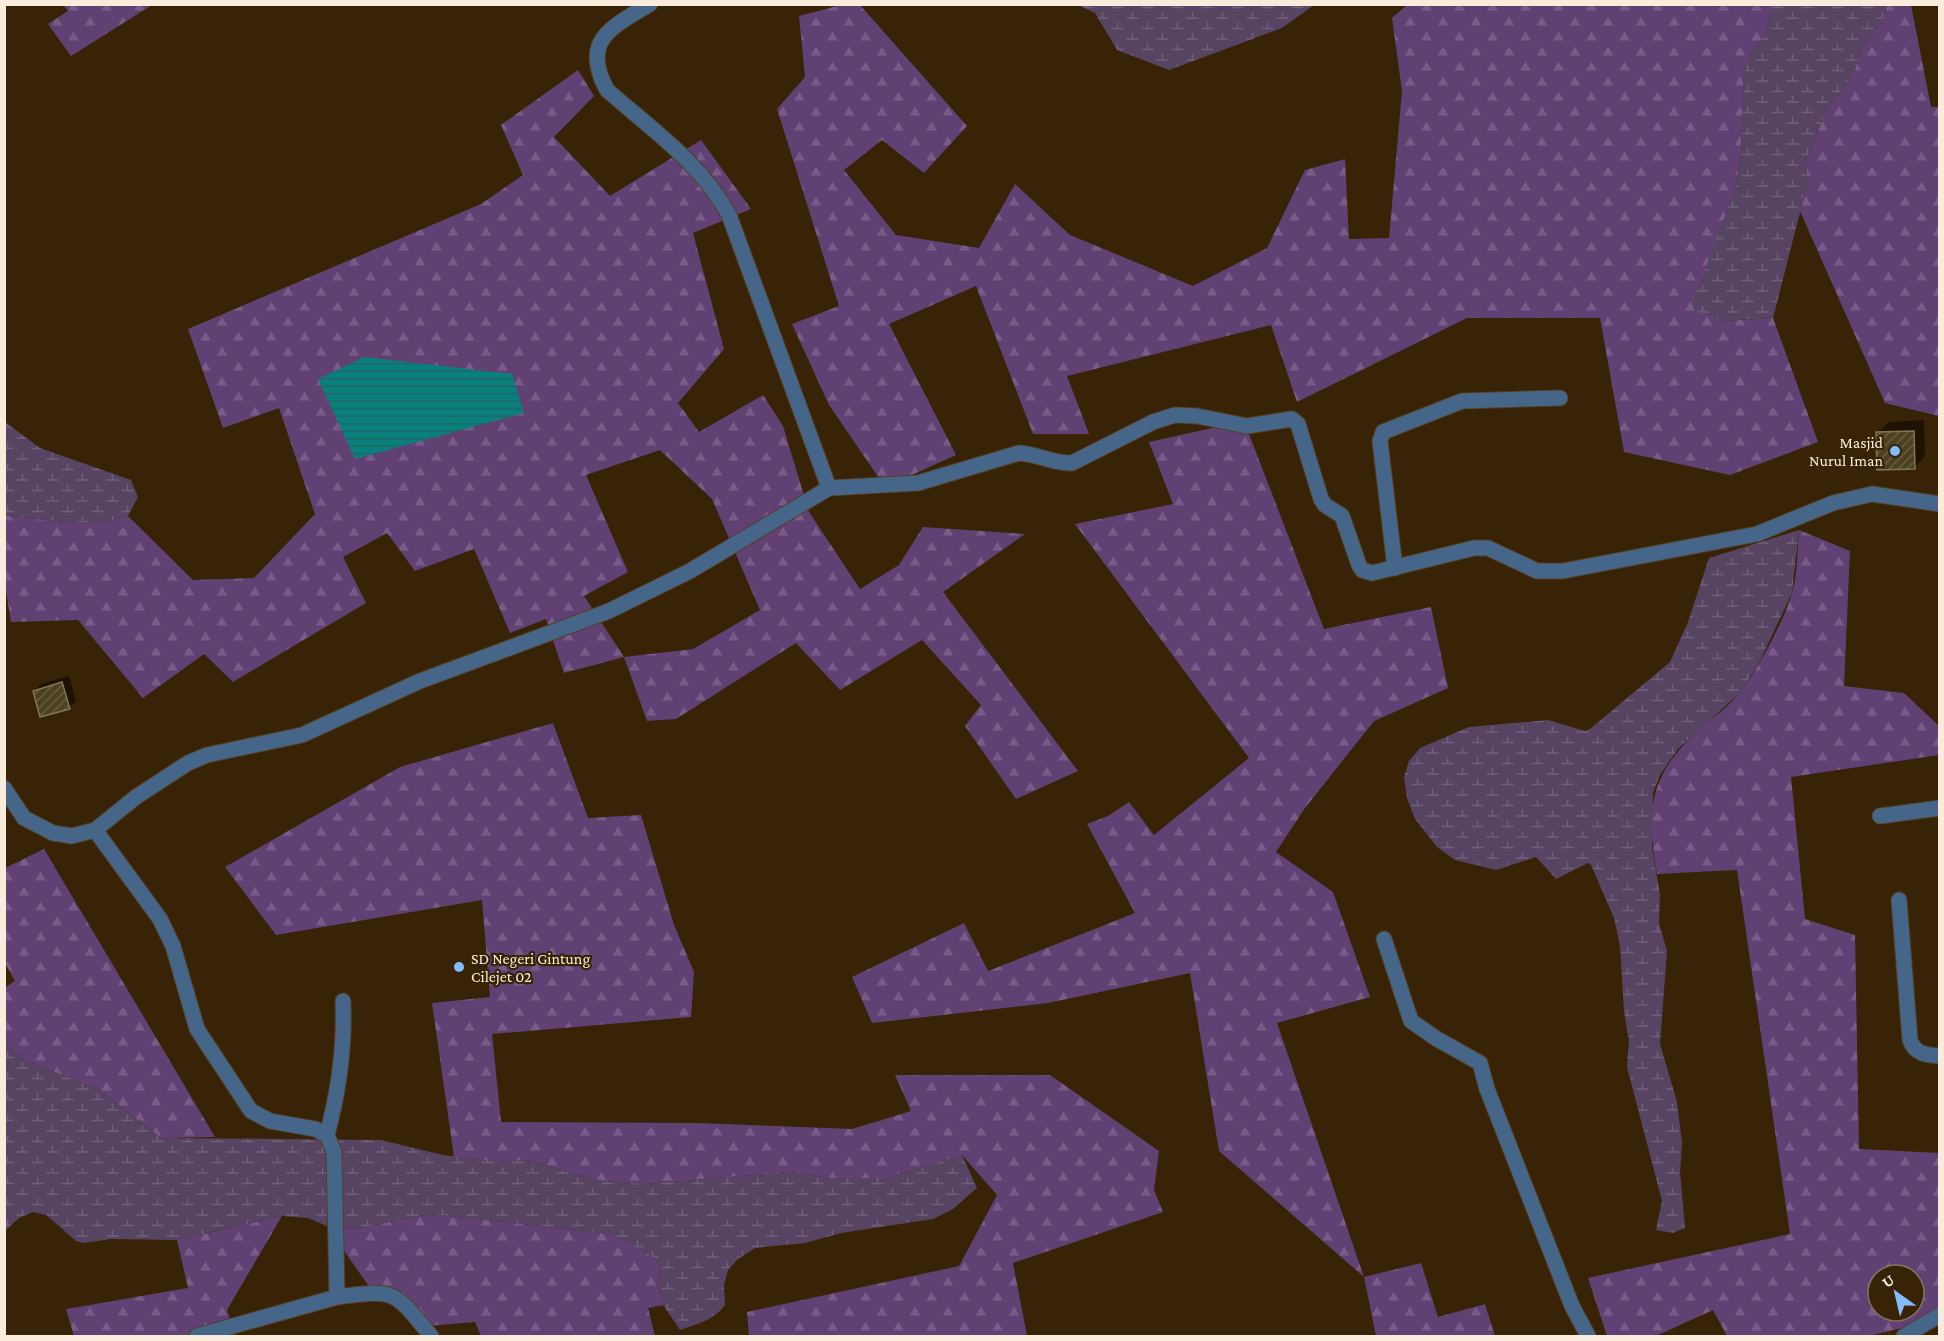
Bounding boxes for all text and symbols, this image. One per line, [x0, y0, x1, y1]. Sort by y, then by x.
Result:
place label: Masjid Nurul Iman [1809, 434, 1884, 469]
marker: Masjid Nurul Iman [1888, 444, 1902, 458]
place label: SD Negeri Gintung Cilejet 02 [471, 950, 590, 986]
marker: SD Negeri Gintung Cilejet 02 [452, 960, 466, 974]
north arrow [1866, 1263, 1926, 1323]
text: U [1879, 1271, 1897, 1291]

